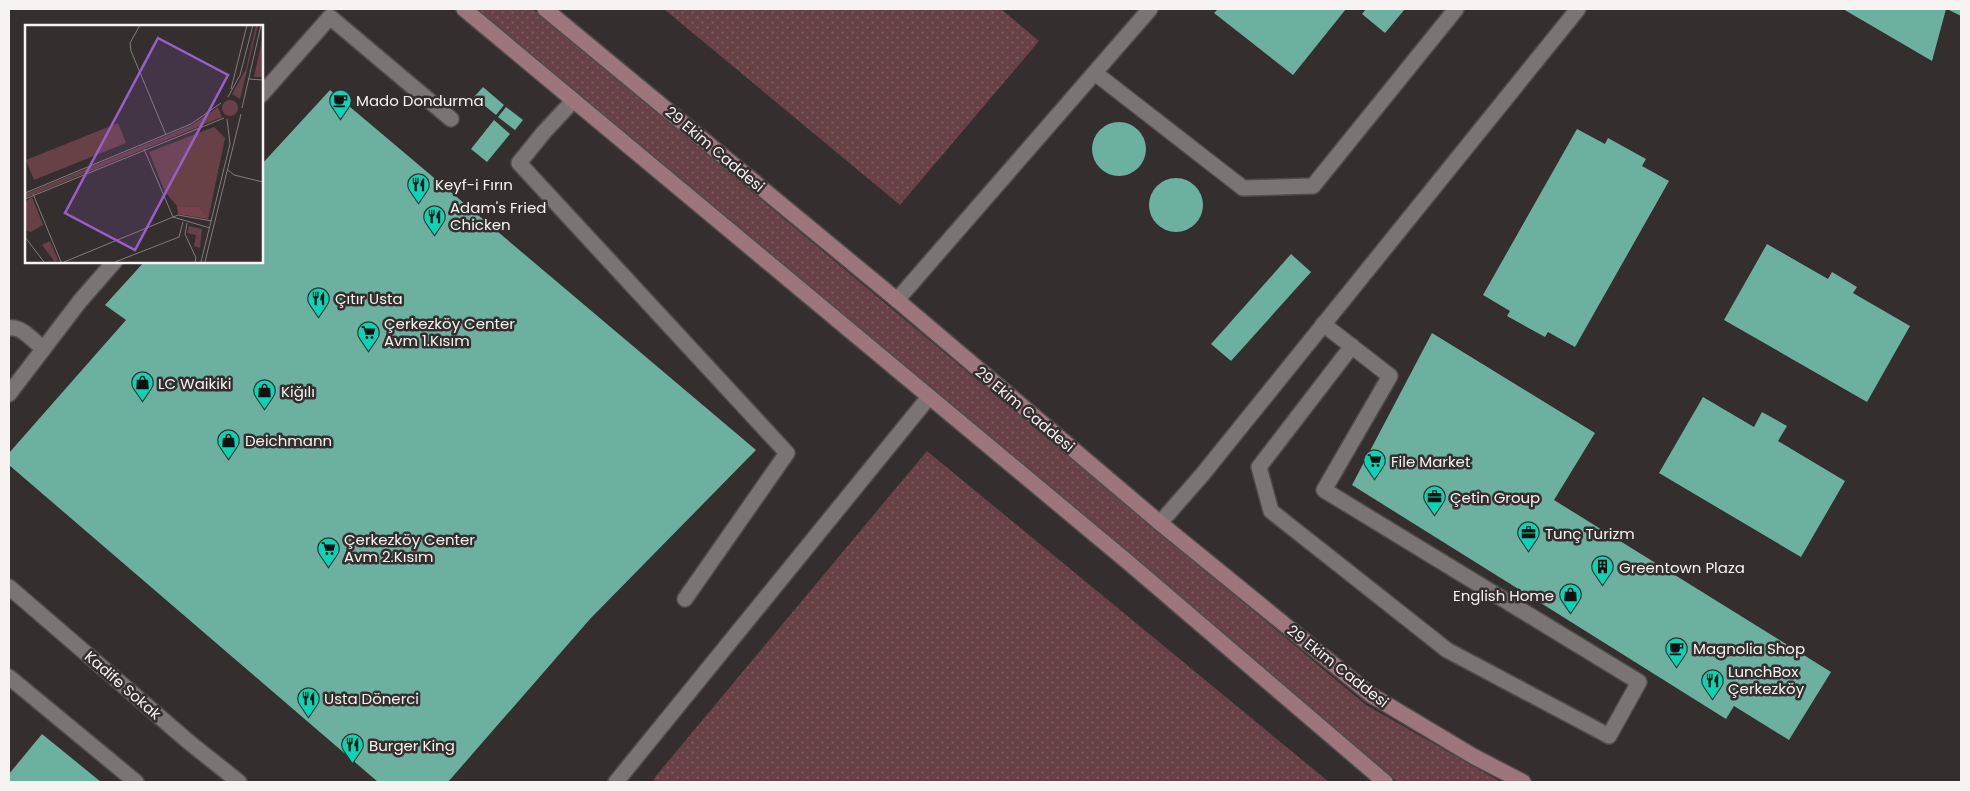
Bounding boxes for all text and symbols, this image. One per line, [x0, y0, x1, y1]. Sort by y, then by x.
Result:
inset map [25, 25, 262, 262]
cafe icon: Mado Dondurma [328, 88, 352, 119]
place label: Mado Dondurma [356, 90, 484, 111]
street label: 29 Ekim Caddesi [661, 101, 769, 197]
restaurant icon: Keyf-i Fırın [407, 172, 431, 203]
place label: Keyf-i Fırın [435, 174, 513, 195]
place label: Adam's Fried Chicken [450, 197, 546, 235]
restaurant icon: Adam's Fried Chicken [422, 204, 446, 235]
restaurant icon: Çıtır Usta [307, 286, 331, 317]
place label: Çıtır Usta [335, 288, 403, 309]
place label: Çerkezköy Center Avm 1.Kısım [384, 313, 515, 351]
supermarket icon: Çerkezköy Center Avm 1.Kısım [356, 320, 380, 351]
street label: 29 Ekim Caddesi [971, 361, 1079, 457]
shop icon: LC Waikiki [130, 371, 154, 402]
place label: LC Waikiki [158, 373, 231, 394]
shop icon: Kiğılı [253, 379, 277, 410]
place label: Kiğılı [281, 381, 315, 402]
shop icon: Deichmann [217, 428, 241, 459]
place label: Deichmann [245, 430, 332, 451]
supermarket icon: File Market [1363, 449, 1387, 480]
place label: File Market [1391, 451, 1470, 472]
office icon: Çetin Group [1422, 485, 1446, 516]
place label: Çetin Group [1450, 487, 1540, 508]
office icon: Tunç Turizm [1517, 521, 1541, 552]
place label: Tunç Turizm [1545, 523, 1635, 544]
place label: Çerkezköy Center Avm 2.Kısım [344, 529, 475, 567]
supermarket icon: Çerkezköy Center Avm 2.Kısım [316, 536, 340, 567]
building icon: Greentown Plaza [1591, 555, 1615, 586]
place label: Greentown Plaza [1619, 557, 1745, 578]
shop icon: English Home [1558, 583, 1582, 614]
place label: English Home [1453, 585, 1554, 606]
street label: 29 Ekim Caddesi [1283, 620, 1393, 712]
cafe icon: Magnolia Shop [1665, 636, 1689, 667]
place label: Magnolia Shop [1693, 638, 1805, 659]
street label: Kadife Sokak [80, 646, 166, 724]
place label: LunchBox Çerkezköy [1728, 661, 1805, 699]
restaurant icon: LunchBox Çerkezköy [1700, 668, 1724, 699]
restaurant icon: Usta Dönerci [296, 686, 320, 717]
place label: Usta Dönerci [324, 688, 419, 709]
restaurant icon: Burger King [341, 733, 365, 764]
place label: Burger King [369, 735, 455, 756]

